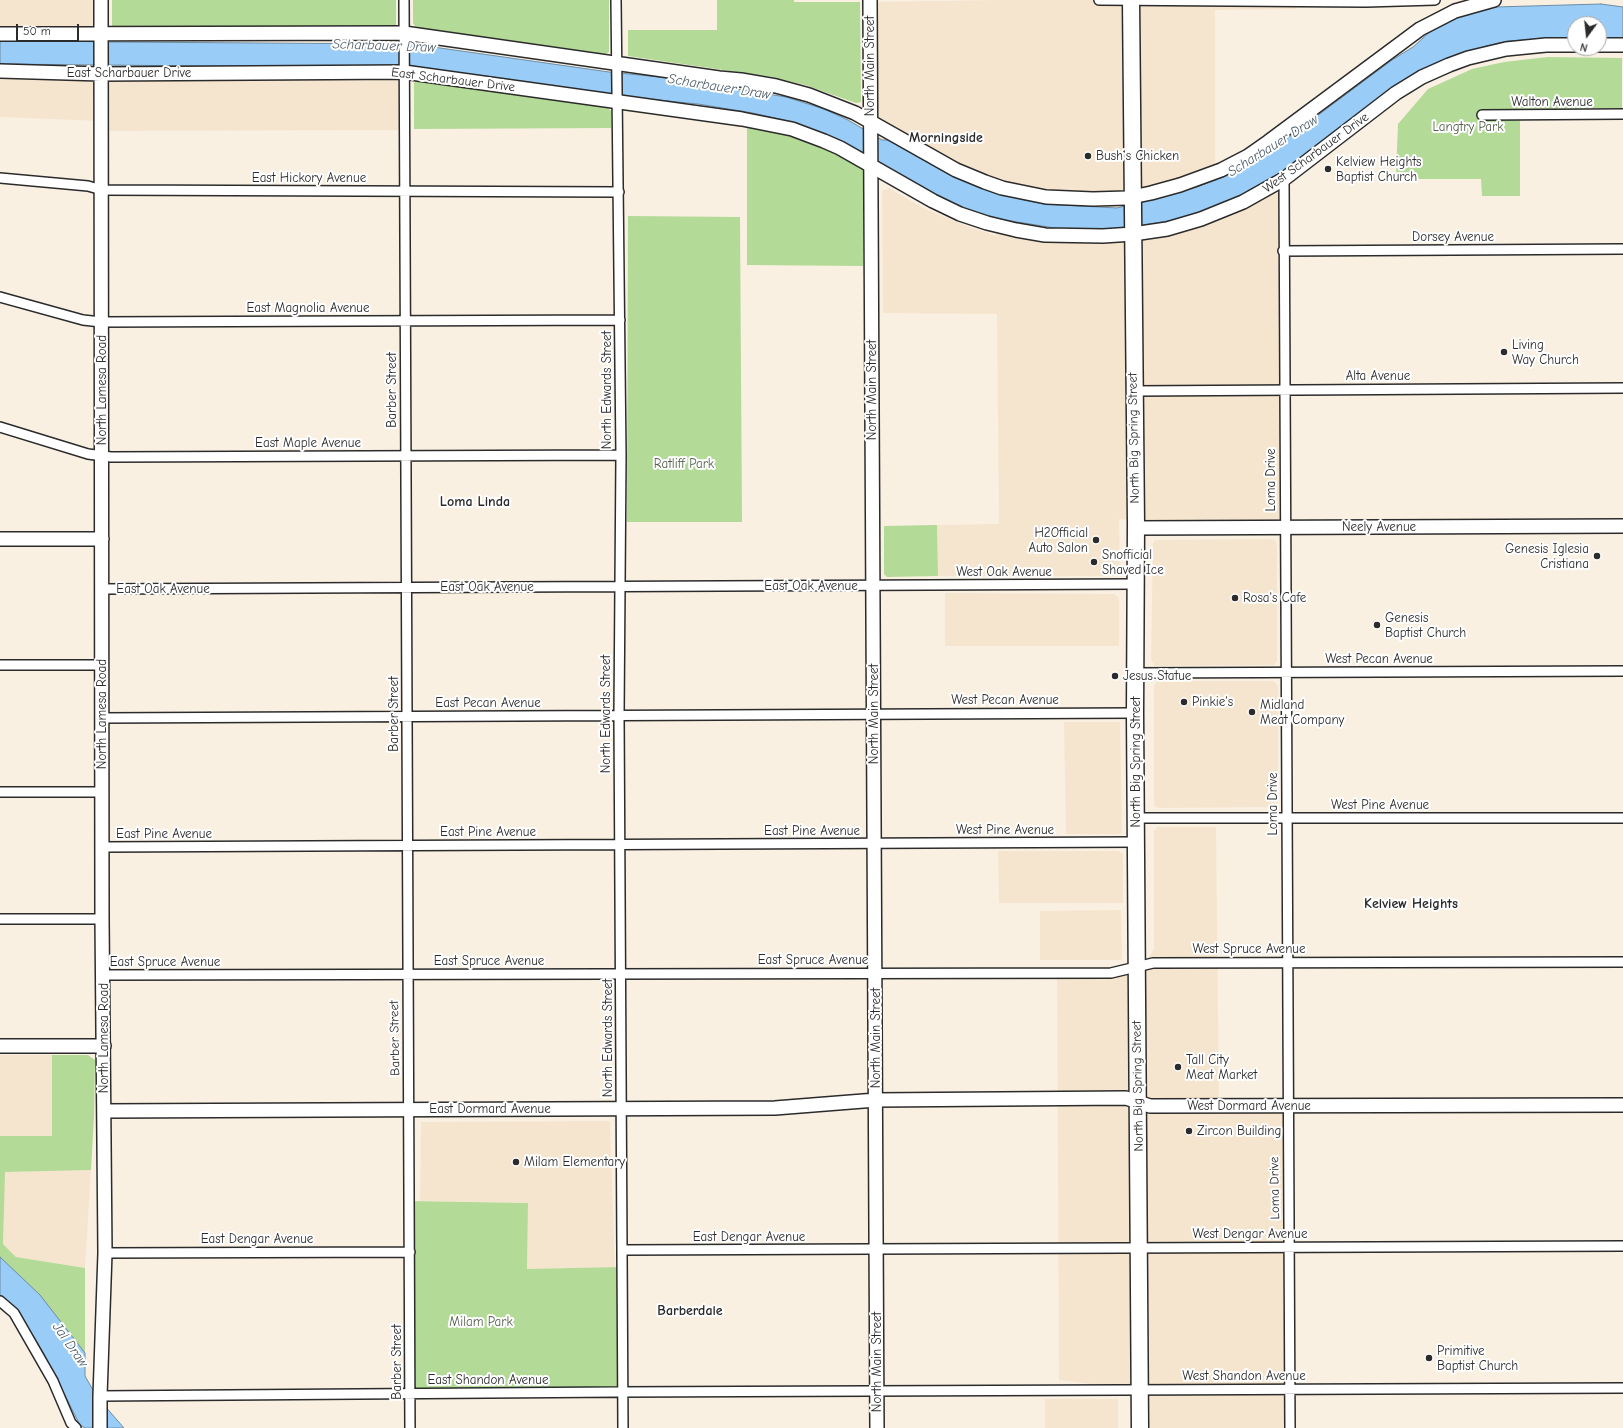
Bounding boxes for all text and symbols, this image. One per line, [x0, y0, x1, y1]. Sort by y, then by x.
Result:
scale bar [18, 16, 81, 42]
street label: North Main Street [862, 16, 878, 116]
north arrow [1567, 16, 1607, 56]
text: 50 m [23, 24, 51, 38]
water label: Scharbauer Draw [332, 36, 436, 56]
text: N [1579, 40, 1589, 54]
street label: East Scharbauer Drive [67, 65, 191, 81]
street label: East Scharbauer Drive [390, 65, 516, 95]
water label: Scharbauer Draw [667, 71, 771, 103]
street label: Walton Avenue [1511, 94, 1593, 110]
street label: West Scharbauer Drive [1260, 109, 1372, 197]
water label: Scharbauer Draw [1225, 111, 1321, 181]
park label: Langtry Park [1433, 119, 1503, 135]
district label: Morningside [909, 130, 983, 146]
place label: Bush's Chicken [1096, 148, 1179, 164]
marker: Bush's Chicken [1083, 151, 1093, 161]
place label: Kelview Heights Baptist Church [1336, 154, 1422, 185]
marker: Kelview Heights Baptist Church [1323, 164, 1333, 174]
street label: East Hickory Avenue [252, 170, 366, 186]
street label: Dorsey Avenue [1412, 229, 1494, 245]
street label: East Magnolia Avenue [246, 300, 370, 316]
street label: North Edwards Street [599, 331, 615, 449]
street label: North Lamesa Road [94, 335, 110, 445]
place label: Living Way Church [1512, 337, 1579, 368]
street label: North Main Street [864, 340, 880, 440]
marker: Living Way Church [1499, 347, 1509, 357]
street label: Barber Street [384, 352, 400, 428]
street label: Alta Avenue [1346, 368, 1410, 384]
street label: North Big Spring Street [1125, 372, 1143, 504]
street label: East Maple Avenue [255, 435, 361, 451]
street label: Loma Drive [1263, 449, 1279, 511]
park label: Ratliff Park [654, 456, 714, 472]
district label: Loma Linda [440, 494, 510, 510]
street label: Neely Avenue [1342, 519, 1416, 535]
place label: H2Official Auto Salon [1028, 525, 1088, 556]
marker: H2Official Auto Salon [1091, 535, 1101, 545]
place label: Genesis Iglesia Cristiana [1505, 541, 1589, 572]
place label: Snofficial Shaved Ice [1102, 547, 1164, 578]
marker: Genesis Iglesia Cristiana [1592, 551, 1602, 561]
marker: Snofficial Shaved Ice [1089, 557, 1099, 567]
street label: West Oak Avenue [956, 564, 1052, 580]
street label: East Oak Avenue [764, 578, 858, 594]
street label: East Oak Avenue [440, 579, 534, 595]
street label: East Oak Avenue [116, 581, 210, 597]
place label: Rosa's Cafe [1243, 590, 1306, 606]
marker: Rosa's Cafe [1230, 593, 1240, 603]
place label: Genesis Baptist Church [1385, 610, 1466, 641]
marker: Genesis Baptist Church [1372, 620, 1382, 630]
street label: West Pecan Avenue [1325, 651, 1433, 667]
street label: North Edwards Street [598, 655, 614, 773]
street label: North Lamesa Road [94, 659, 110, 769]
street label: North Main Street [866, 664, 882, 764]
place label: Jesus Statue [1123, 668, 1191, 684]
marker: Jesus Statue [1110, 671, 1120, 681]
street label: Barber Street [386, 676, 402, 752]
street label: West Pecan Avenue [951, 692, 1059, 708]
place label: Pinkie's [1192, 694, 1233, 710]
street label: East Pecan Avenue [435, 695, 541, 711]
street label: North Big Spring Street [1128, 696, 1144, 828]
marker: Pinkie's [1179, 697, 1189, 707]
place label: Midland Meat Company [1260, 697, 1344, 728]
marker: Midland Meat Company [1247, 707, 1257, 717]
street label: Loma Drive [1265, 773, 1281, 835]
street label: West Pine Avenue [1331, 797, 1429, 813]
street label: West Pine Avenue [956, 822, 1054, 838]
street label: East Pine Avenue [764, 823, 860, 839]
street label: East Pine Avenue [440, 824, 536, 840]
street label: East Pine Avenue [116, 826, 212, 842]
district label: Kelview Heights [1364, 896, 1458, 912]
street label: West Spruce Avenue [1193, 941, 1305, 957]
street label: East Spruce Avenue [758, 952, 868, 968]
street label: East Spruce Avenue [434, 953, 544, 969]
street label: East Spruce Avenue [110, 954, 220, 970]
street label: North Edwards Street [600, 979, 616, 1097]
street label: North Lamesa Road [96, 983, 112, 1093]
street label: North Main Street [868, 988, 884, 1088]
street label: Barber Street [387, 1000, 403, 1076]
street label: North Big Spring Street [1129, 1020, 1147, 1152]
place label: Tall City Meat Market [1186, 1052, 1257, 1083]
marker: Tall City Meat Market [1173, 1062, 1183, 1072]
street label: West Dormard Avenue [1187, 1098, 1311, 1114]
street label: East Dormard Avenue [429, 1101, 551, 1117]
place label: Zircon Building [1197, 1123, 1281, 1139]
marker: Zircon Building [1184, 1126, 1194, 1136]
place label: Milam Elementary [524, 1154, 625, 1170]
street label: Loma Drive [1267, 1156, 1283, 1220]
marker: Milam Elementary [511, 1157, 521, 1167]
street label: West Dengar Avenue [1193, 1226, 1307, 1242]
street label: East Dengar Avenue [693, 1229, 805, 1245]
street label: East Dengar Avenue [201, 1231, 313, 1247]
district label: Barberdale [657, 1303, 723, 1319]
street label: North Main Street [869, 1312, 885, 1412]
park label: Milam Park [449, 1314, 513, 1330]
water label: Jal Draw [49, 1319, 91, 1371]
street label: Barber Street [389, 1324, 405, 1400]
place label: Primitive Baptist Church [1437, 1343, 1518, 1374]
marker: Primitive Baptist Church [1424, 1353, 1434, 1363]
street label: West Shandon Avenue [1182, 1368, 1306, 1384]
street label: East Shandon Avenue [428, 1372, 548, 1388]

